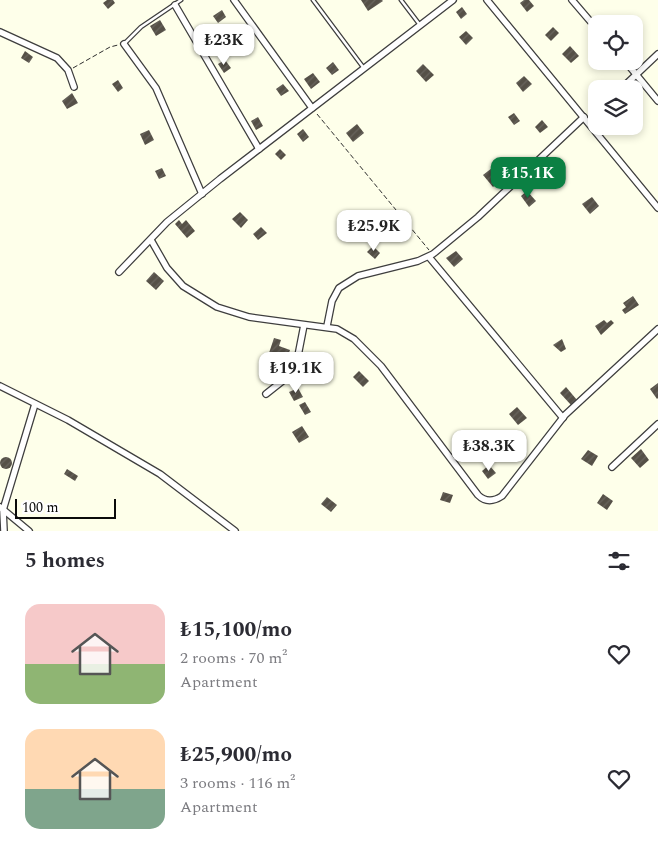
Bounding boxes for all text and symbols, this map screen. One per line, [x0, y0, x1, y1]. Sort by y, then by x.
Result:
map controls [588, 15, 643, 135]
button: locate [588, 15, 643, 70]
pin: ₺23K [194, 23, 254, 66]
text: ₺23K [204, 28, 244, 52]
button: layers [588, 80, 643, 135]
pin: ₺15.1K [487, 156, 569, 199]
text: ₺15.1K [502, 161, 554, 185]
pin: ₺25.9K [333, 210, 415, 252]
text: ₺25.9K [348, 214, 400, 238]
pin: ₺19.1K [255, 352, 337, 394]
text: ₺19.1K [270, 356, 322, 380]
pin: ₺38.3K [448, 430, 530, 472]
text: ₺38.3K [463, 434, 515, 458]
scale bar [15, 496, 116, 519]
text: 100 m [22, 497, 59, 518]
text: 5 homes [25, 545, 105, 577]
icon: filters [605, 547, 633, 575]
text: ₺15,100/mo [180, 614, 292, 646]
icon: home [65, 624, 125, 684]
icon: heart [605, 640, 633, 668]
text: 2 rooms · 70 m² [180, 646, 287, 670]
text: Apartment [180, 670, 258, 694]
text: ₺25,900/mo [180, 739, 292, 771]
icon: home [65, 749, 125, 809]
icon: heart [605, 765, 633, 793]
text: 3 rooms · 116 m² [180, 771, 295, 795]
text: Apartment [180, 795, 258, 819]

